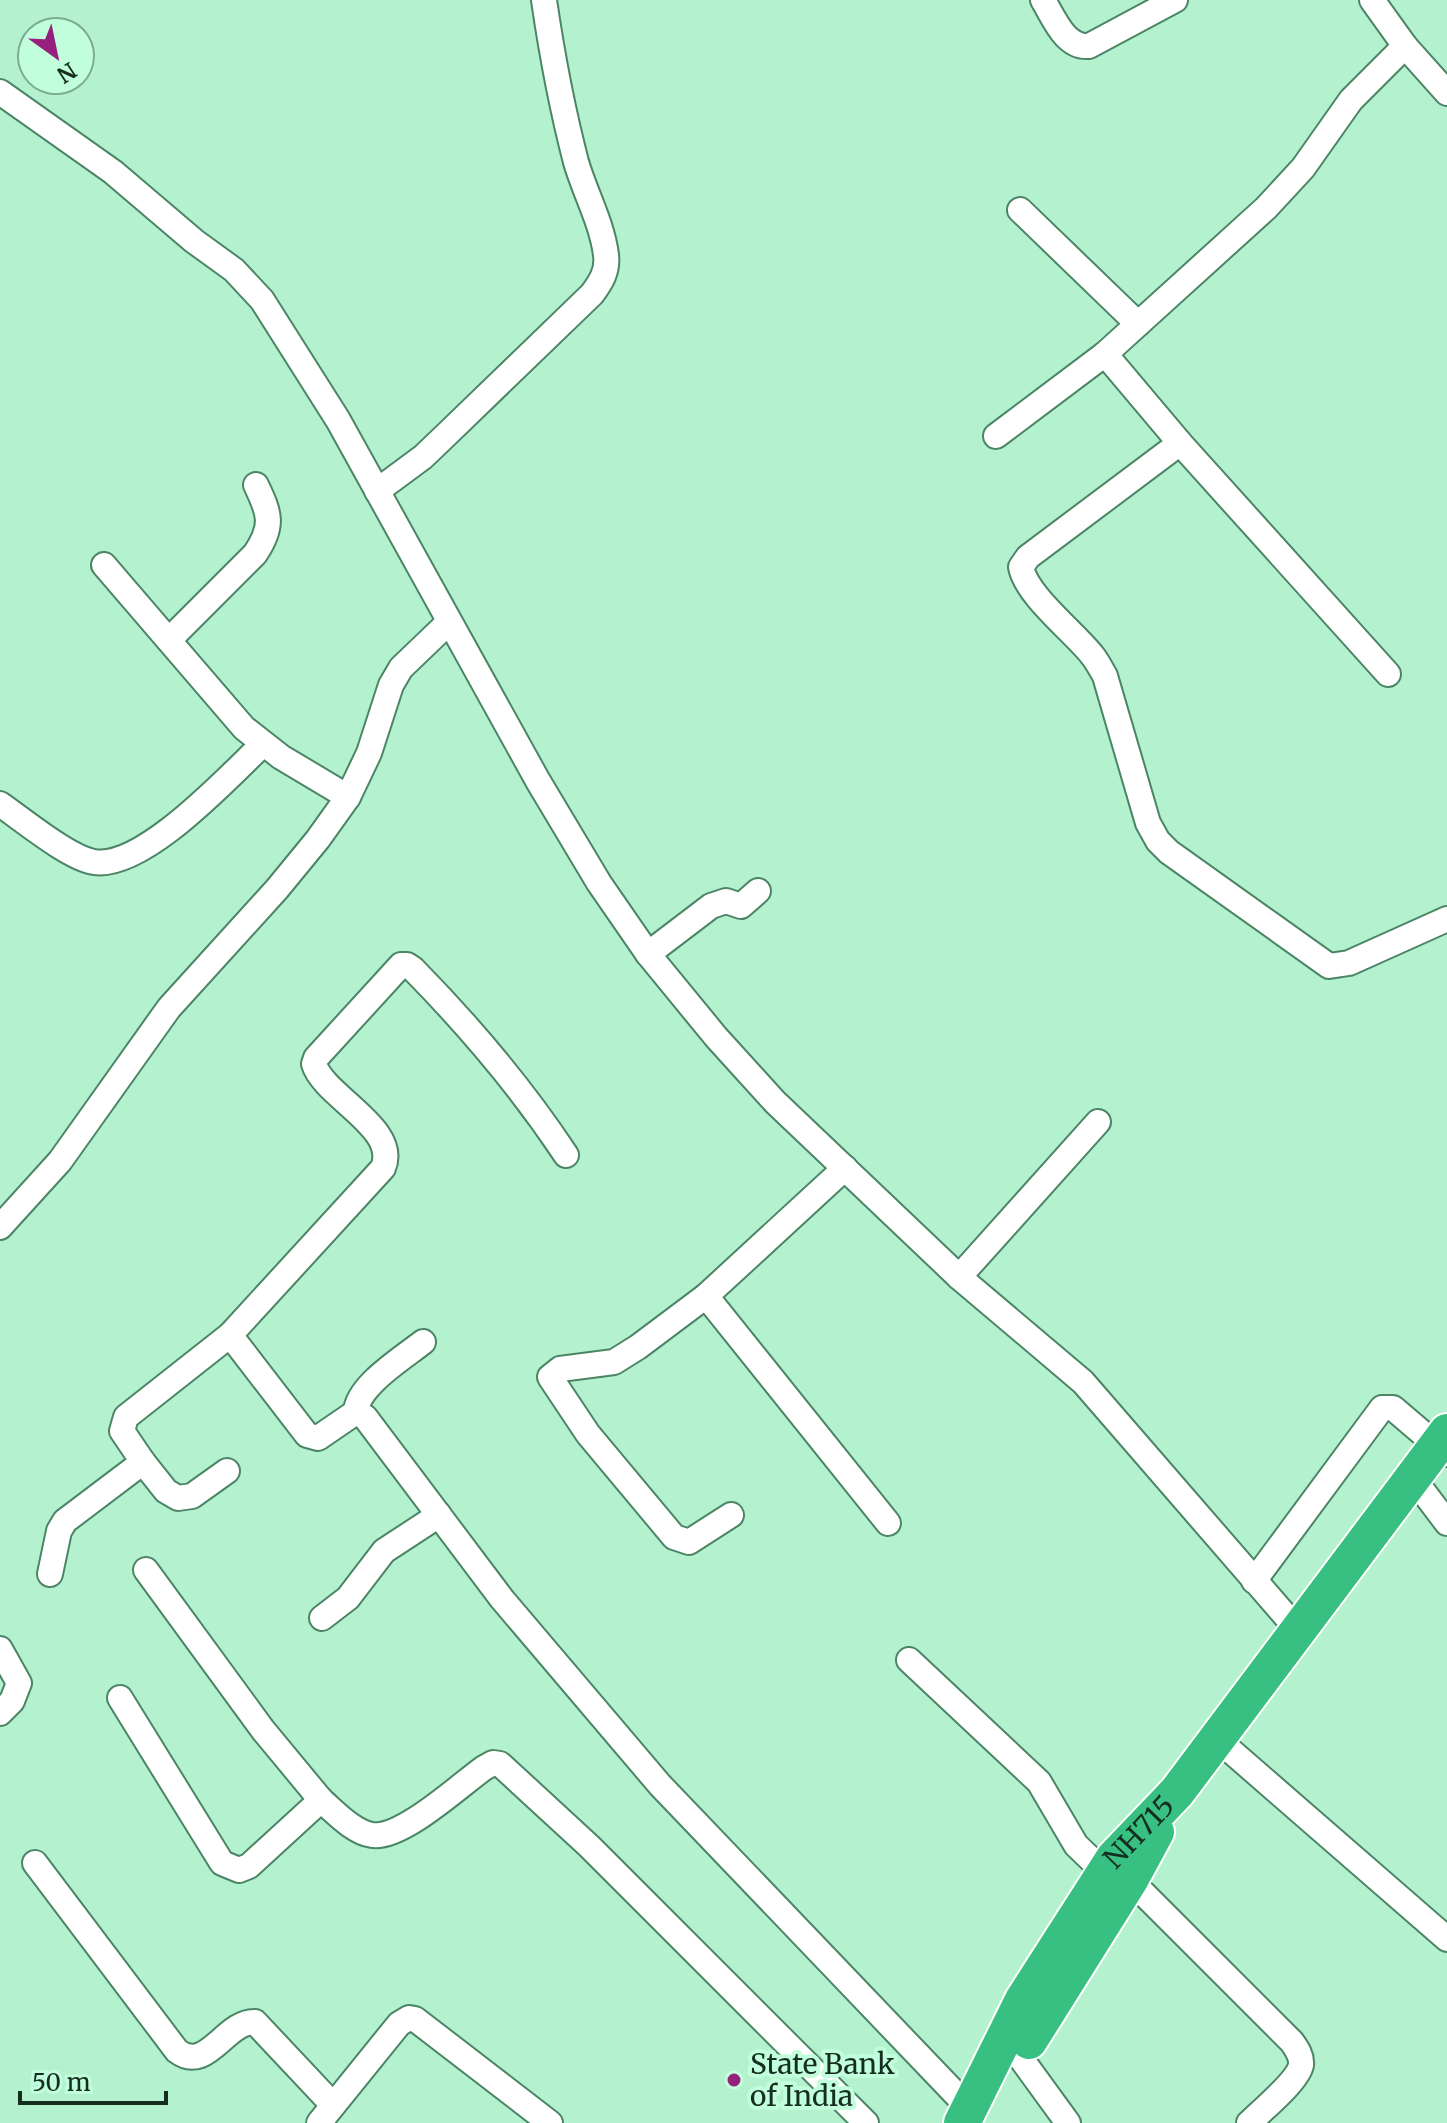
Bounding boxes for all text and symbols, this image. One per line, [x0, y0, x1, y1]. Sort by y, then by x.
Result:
north arrow [16, 16, 96, 96]
text: N [51, 56, 82, 90]
street label: NH715 [1096, 1788, 1182, 1876]
place label: State Bank of India [750, 2046, 895, 2114]
scale bar [20, 2055, 166, 2105]
text: 50 m [32, 2067, 91, 2098]
marker: State Bank of India [725, 2071, 743, 2089]

